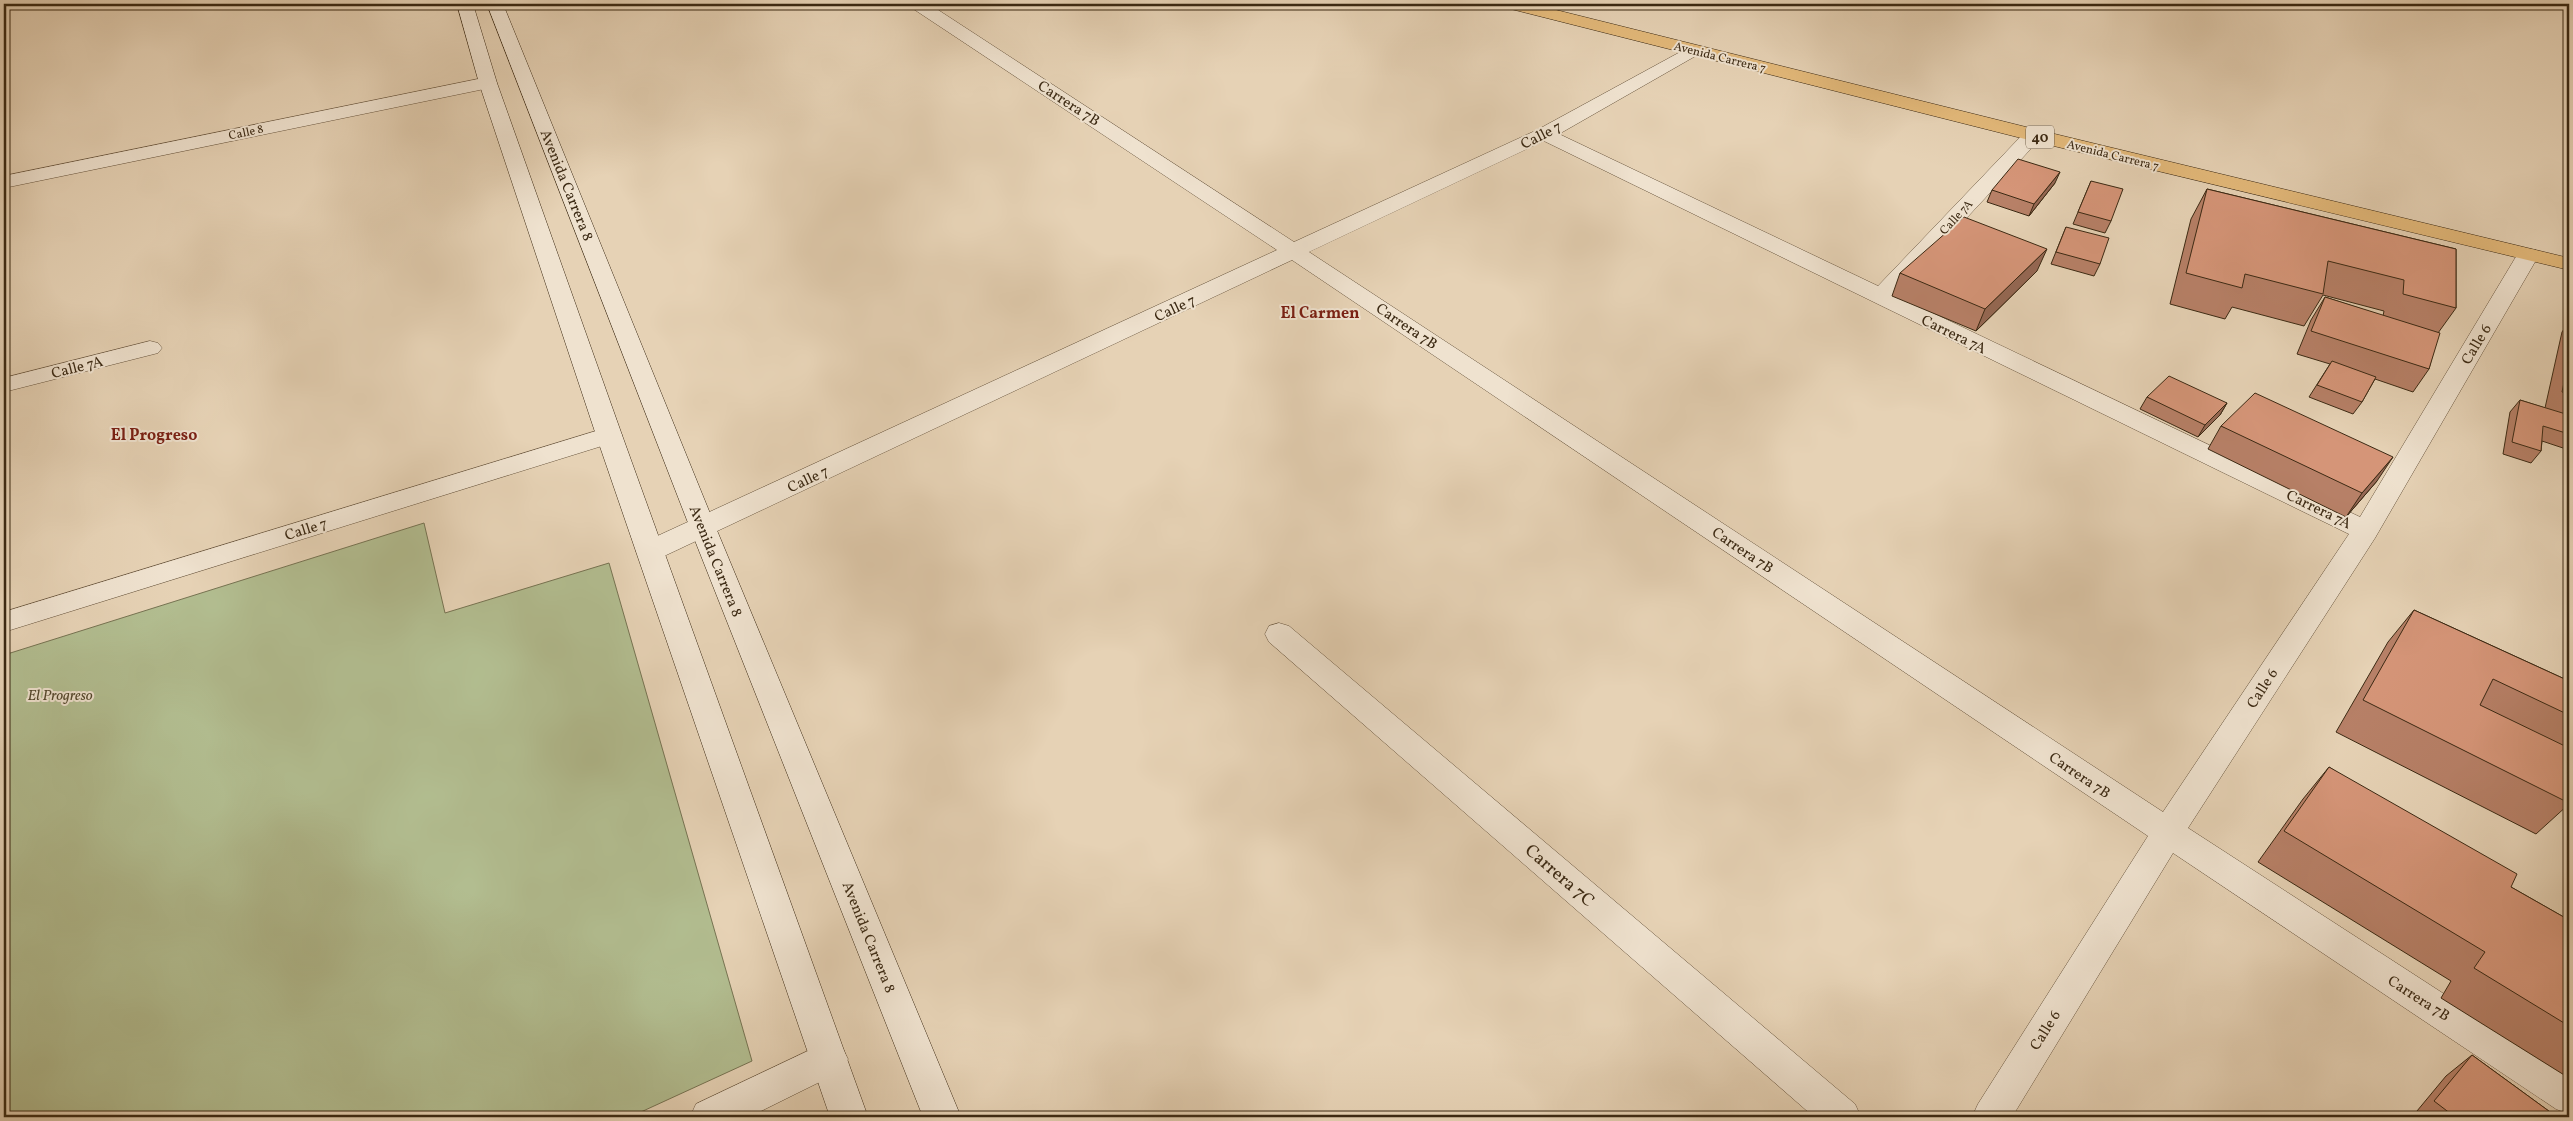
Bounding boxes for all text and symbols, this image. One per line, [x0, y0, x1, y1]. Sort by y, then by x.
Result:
street label: Avenida Carrera 7 [1672, 39, 1768, 77]
street label: Carrera 7B [1033, 76, 1103, 132]
street label: Calle 7 [1517, 117, 1566, 156]
street label: Calle 8 [227, 121, 265, 144]
road number: 40 [2026, 125, 2054, 148]
street label: Avenida Carrera 8 [534, 127, 597, 244]
street label: Avenida Carrera 7 [2065, 137, 2161, 175]
street label: Calle 7A [1937, 196, 1977, 239]
street label: Calle 7 [1151, 291, 1200, 328]
street label: Carrera 7B [1371, 299, 1441, 356]
district label: El Carmen [1280, 303, 1360, 325]
street label: Carrera 7A [1917, 311, 1990, 360]
street label: Calle 6 [2457, 321, 2498, 369]
street label: Calle 7A [49, 352, 106, 385]
district label: El Progreso [111, 425, 197, 447]
street label: Calle 7 [784, 462, 833, 499]
street label: Carrera 7A [2282, 486, 2355, 535]
street label: Avenida Carrera 8 [683, 503, 746, 620]
street label: Calle 7 [283, 514, 330, 547]
street label: Carrera 7B [1707, 523, 1777, 580]
street label: Calle 6 [2242, 665, 2284, 713]
park label: El Progreso [27, 686, 93, 707]
street label: Carrera 7B [2044, 748, 2114, 805]
street label: Carrera 7C [1519, 839, 1599, 913]
street label: Avenida Carrera 8 [836, 879, 899, 996]
street label: Carrera 7B [2383, 971, 2453, 1027]
street label: Calle 6 [2026, 1007, 2067, 1055]

